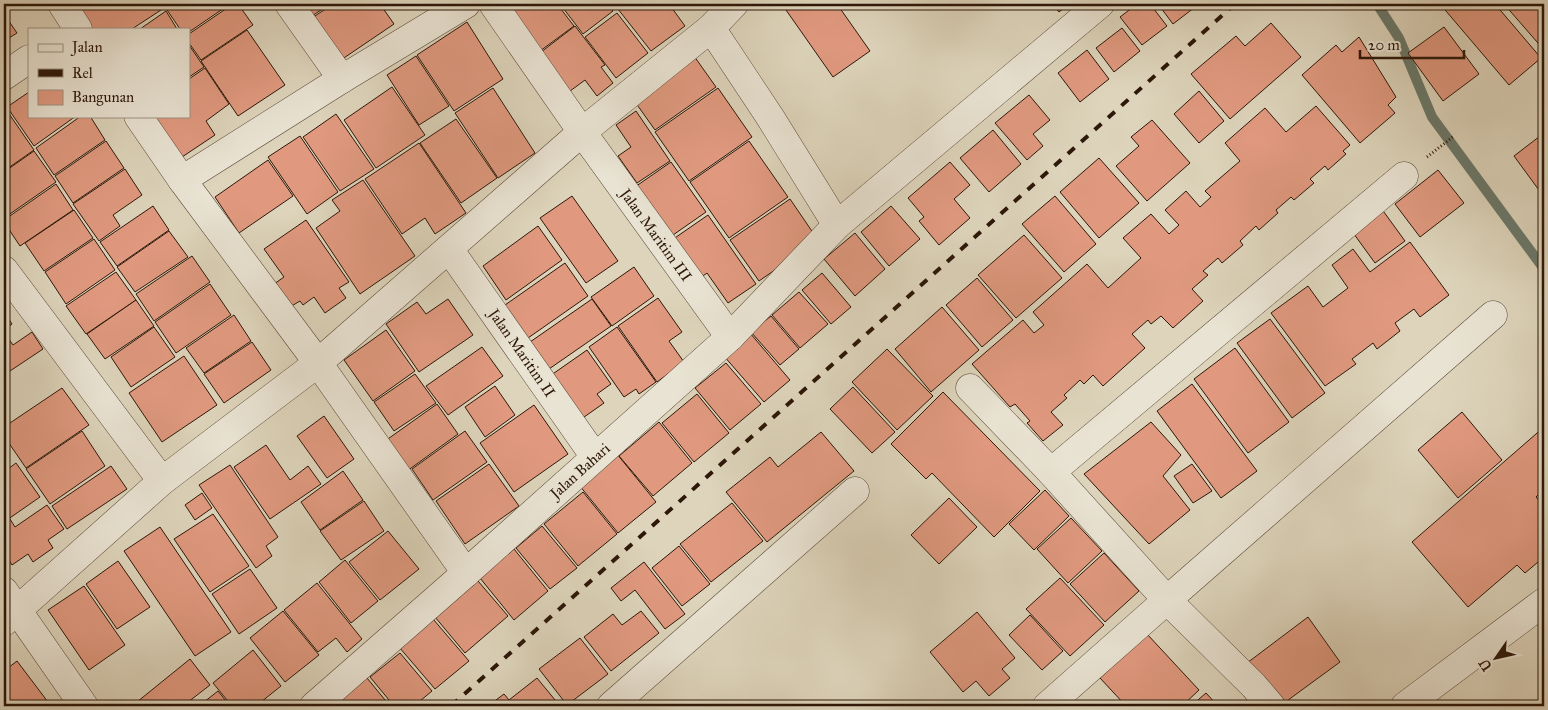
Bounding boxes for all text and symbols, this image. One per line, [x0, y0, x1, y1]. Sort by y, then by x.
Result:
legend [28, 28, 190, 118]
scale bar [1360, 28, 1464, 60]
text: 20 m [1368, 36, 1400, 54]
text: Jalan [70, 38, 103, 57]
text: Rel [72, 64, 94, 82]
text: Bangunan [72, 88, 134, 106]
street label: Jalan Maritim III [614, 184, 696, 285]
street label: Jalan Maritim II [483, 304, 559, 401]
street label: Jalan Bahari [545, 439, 614, 505]
north arrow [1470, 632, 1520, 682]
text: U [1475, 655, 1496, 674]

